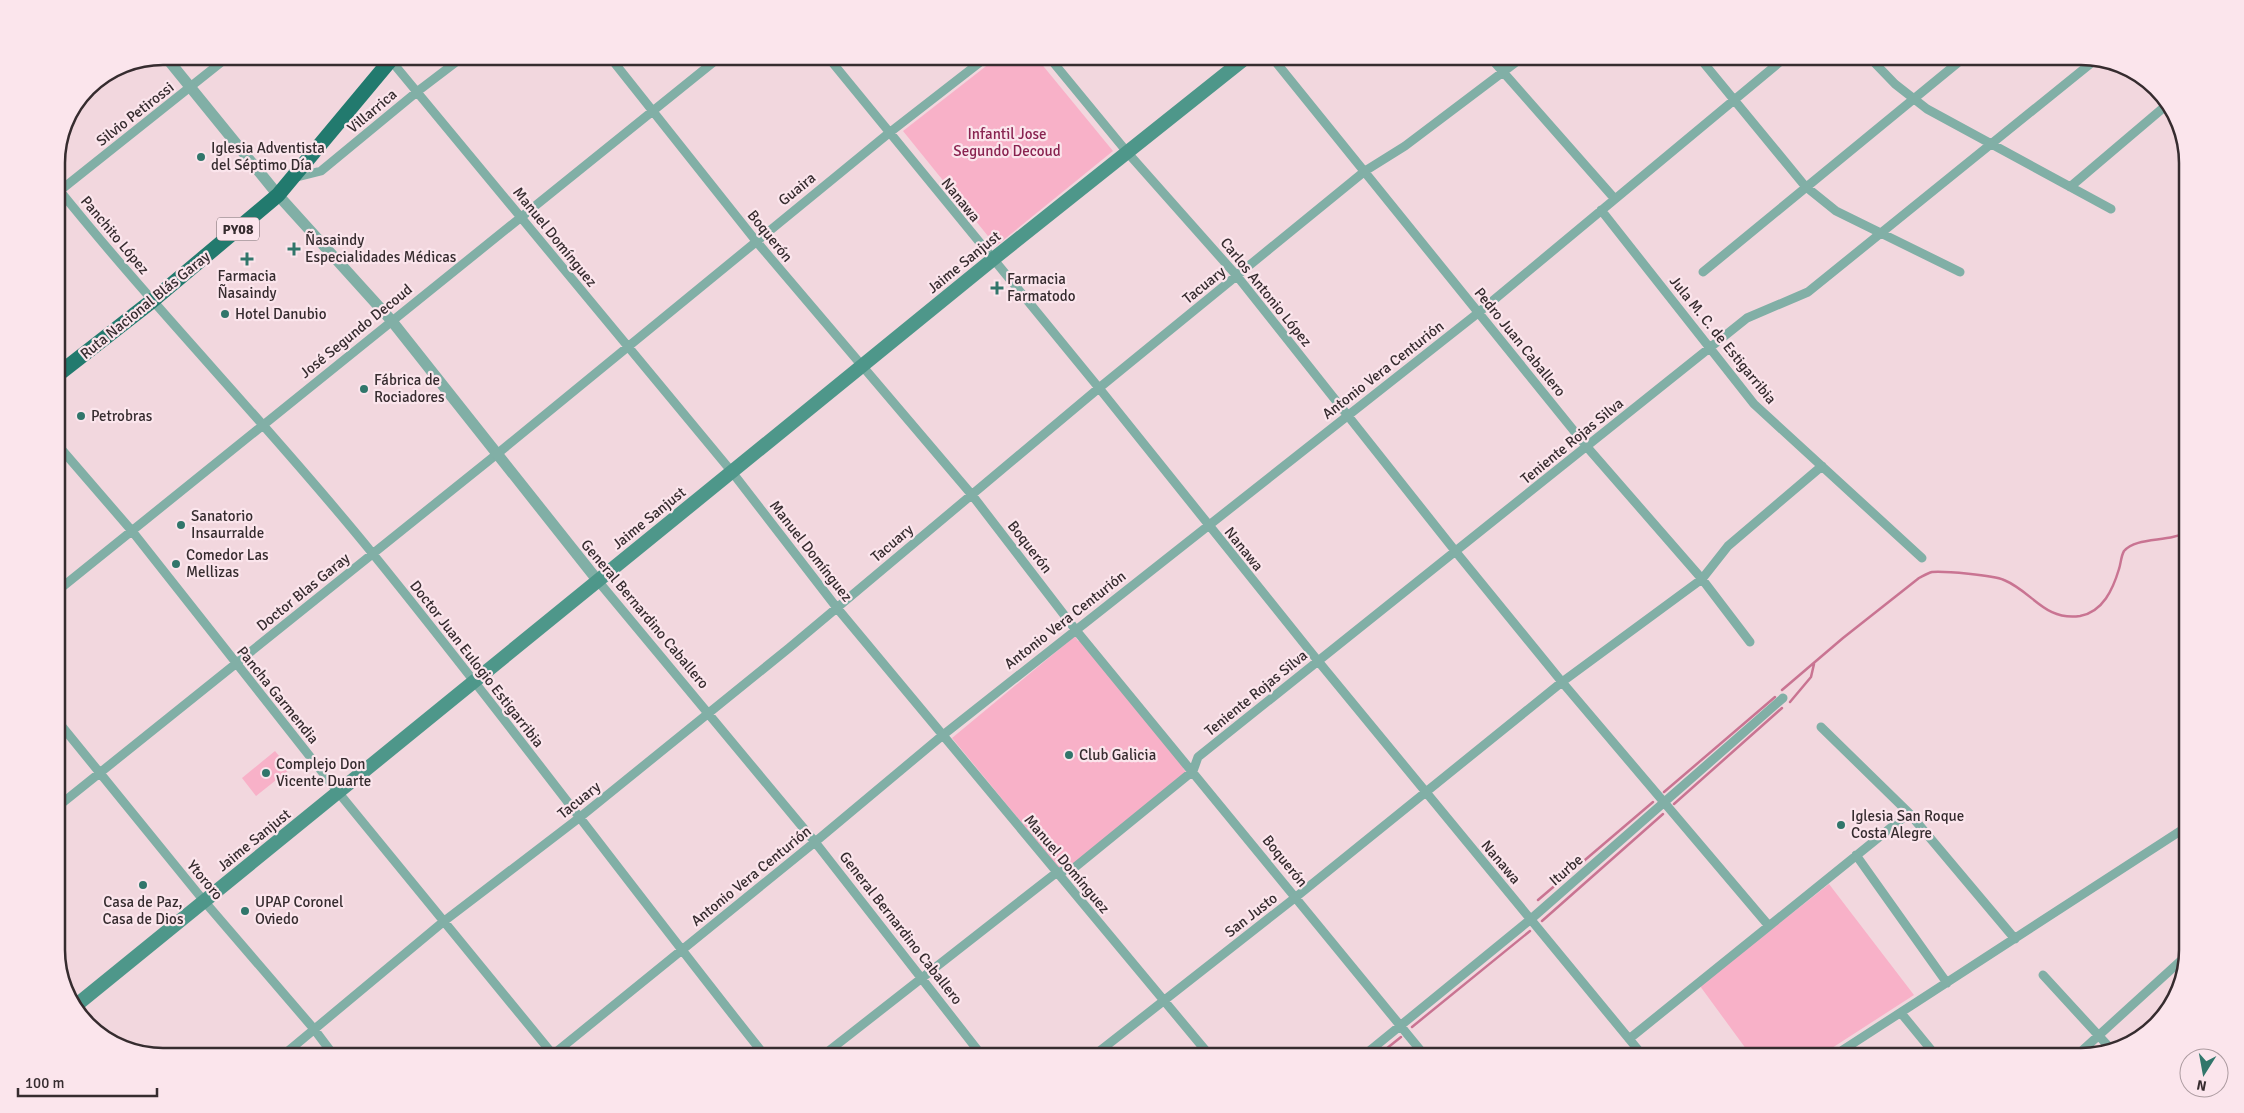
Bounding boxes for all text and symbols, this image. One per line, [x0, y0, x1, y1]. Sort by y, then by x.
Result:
street label: Silvio Petirossi [93, 78, 177, 150]
street label: Villarrica [344, 85, 400, 137]
park label: Infantil Jose Segundo Decoud [953, 125, 1061, 160]
place label: Iglesia Adventista del Séptimo Día [211, 139, 325, 174]
marker: Iglesia Adventista del Séptimo Día [195, 151, 207, 163]
street label: Guaira [775, 169, 819, 209]
street label: Nanawa [938, 174, 984, 226]
street label: Manuel Domínguez [509, 183, 601, 291]
street label: Panchito López [77, 192, 153, 278]
street label: Boquerón [744, 206, 796, 266]
road number: PY08 [217, 218, 259, 240]
street label: Jaime Sanjust [924, 227, 1004, 297]
place label: Ñasaindy Especialidades Médicas [305, 230, 457, 266]
street label: Carlos Antonio López [1217, 234, 1316, 350]
marker: Ñasaindy Especialidades Médicas [287, 242, 301, 256]
street label: Ruta Nacional Blás Garay [77, 247, 213, 363]
marker: Farmacia Ñasaindy [241, 253, 253, 265]
street label: Tacuary [1179, 262, 1229, 308]
place label: Farmacia Ñasaindy [217, 267, 277, 302]
place label: Farmacia Farmatodo [1007, 270, 1076, 305]
street label: Jula M. C. de Estigarribia [1666, 272, 1780, 408]
street label: José Segundo Decoud [296, 280, 416, 382]
marker: Farmacia Farmatodo [991, 282, 1003, 294]
street label: Pedro Juan Caballero [1471, 284, 1570, 400]
place label: Hotel Danubio [235, 305, 327, 323]
marker: Hotel Danubio [219, 308, 231, 320]
street label: Antonio Vera Centurión [1319, 317, 1447, 423]
place label: Fábrica de Rociadores [374, 371, 445, 406]
marker: Fábrica de Rociadores [358, 383, 370, 395]
street label: Teniente Rojas Silva [1517, 394, 1627, 488]
place label: Petrobras [91, 407, 153, 425]
marker: Petrobras [75, 410, 87, 422]
street label: Jaime Sanjust [609, 483, 689, 553]
street label: Manuel Domínguez [766, 497, 856, 605]
place label: Sanatorio Insaurralde [191, 507, 264, 542]
street label: Boquerón [1004, 517, 1056, 577]
marker: Sanatorio Insaurralde [175, 519, 187, 531]
street label: Tacuary [867, 520, 917, 566]
street label: Nanawa [1221, 523, 1267, 575]
street label: General Bernardino Caballero [577, 536, 713, 692]
place label: Comedor Las Mellizas [186, 546, 269, 581]
street label: Doctor Blas Garay [253, 549, 353, 635]
marker: Comedor Las Mellizas [170, 558, 182, 570]
street label: Antonio Vera Centurión [1001, 567, 1129, 673]
street label: Doctor Juan Eulogio Estigarribia [406, 577, 548, 751]
street label: Pancha Garmendia [233, 643, 323, 747]
street label: Teniente Rojas Silva [1201, 646, 1311, 740]
place label: Club Galicia [1079, 746, 1156, 764]
marker: Club Galicia [1063, 749, 1075, 761]
place label: Complejo Don Vicente Duarte [276, 755, 371, 790]
marker: Complejo Don Vicente Duarte [260, 767, 272, 779]
street label: Tacuary [554, 777, 604, 823]
street label: Jaime Sanjust [214, 805, 294, 875]
place label: Iglesia San Roque Costa Alegre [1851, 807, 1964, 842]
street label: Manuel Domínguez [1020, 811, 1114, 917]
marker: Iglesia San Roque Costa Alegre [1835, 819, 1847, 831]
street label: Antonio Vera Centurión [687, 822, 815, 930]
street label: Boquerón [1259, 831, 1311, 891]
street label: Nanawa [1477, 836, 1525, 888]
street label: General Bernardino Caballero [836, 848, 966, 1008]
street label: Iturbe [1545, 850, 1587, 890]
street label: Ytororo [183, 856, 227, 904]
marker: Casa de Paz, Casa de Dios [137, 879, 149, 891]
street label: San Justo [1221, 889, 1281, 941]
place label: Casa de Paz, Casa de Dios [103, 893, 184, 928]
place label: UPAP Coronel Oviedo [255, 893, 344, 928]
marker: UPAP Coronel Oviedo [239, 905, 251, 917]
north arrow [2179, 1048, 2229, 1098]
scale bar [18, 1066, 156, 1098]
text: 100 m [25, 1074, 65, 1092]
text: N [2195, 1076, 2208, 1095]

